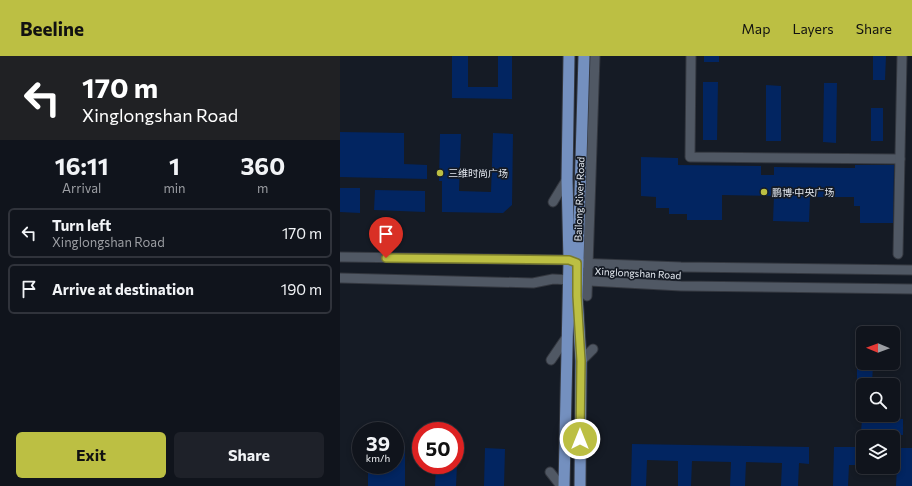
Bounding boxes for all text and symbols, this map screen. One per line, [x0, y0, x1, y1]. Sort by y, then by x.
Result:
text: Beeline [20, 17, 84, 40]
text: Map [742, 20, 770, 37]
text: Layers [792, 20, 834, 37]
text: Share [856, 20, 892, 37]
text: 170 m [82, 70, 158, 104]
icon: left [16, 72, 68, 124]
text: Xinglongshan Road [82, 104, 238, 126]
text: 16:11 [55, 151, 109, 180]
text: 1 [169, 151, 180, 180]
text: 360 [240, 151, 285, 180]
street label: Bailong River Road [572, 156, 586, 241]
place label: 三维时尚广场 [448, 167, 508, 179]
marker: 三维时尚广场 [435, 168, 445, 178]
text: Arrival [62, 180, 101, 196]
text: min [163, 180, 186, 196]
text: m [257, 180, 268, 196]
place label: 鹏博·中央广场 [772, 186, 834, 198]
marker: 鹏博·中央广场 [759, 187, 769, 197]
text: Turn left [52, 216, 111, 234]
pin [369, 217, 403, 258]
icon: left [18, 222, 40, 244]
icon: arrive [375, 223, 397, 245]
text: 170 m [282, 224, 322, 242]
text: Xinglongshan Road [52, 234, 165, 250]
street label: Xinglongshan Road [594, 265, 682, 281]
icon: arrive [18, 278, 40, 300]
text: Arrive at destination [52, 280, 194, 298]
text: 190 m [281, 280, 322, 298]
north arrow [856, 326, 900, 370]
map controls [856, 326, 900, 474]
button: search [856, 378, 900, 422]
position arrow [559, 418, 601, 460]
speed limit sign: 50 [412, 422, 464, 474]
button: layers [856, 430, 900, 474]
text: 39 [366, 431, 390, 455]
button: Exit [16, 432, 166, 478]
button: Share [174, 432, 324, 478]
text: km/h [366, 452, 390, 464]

